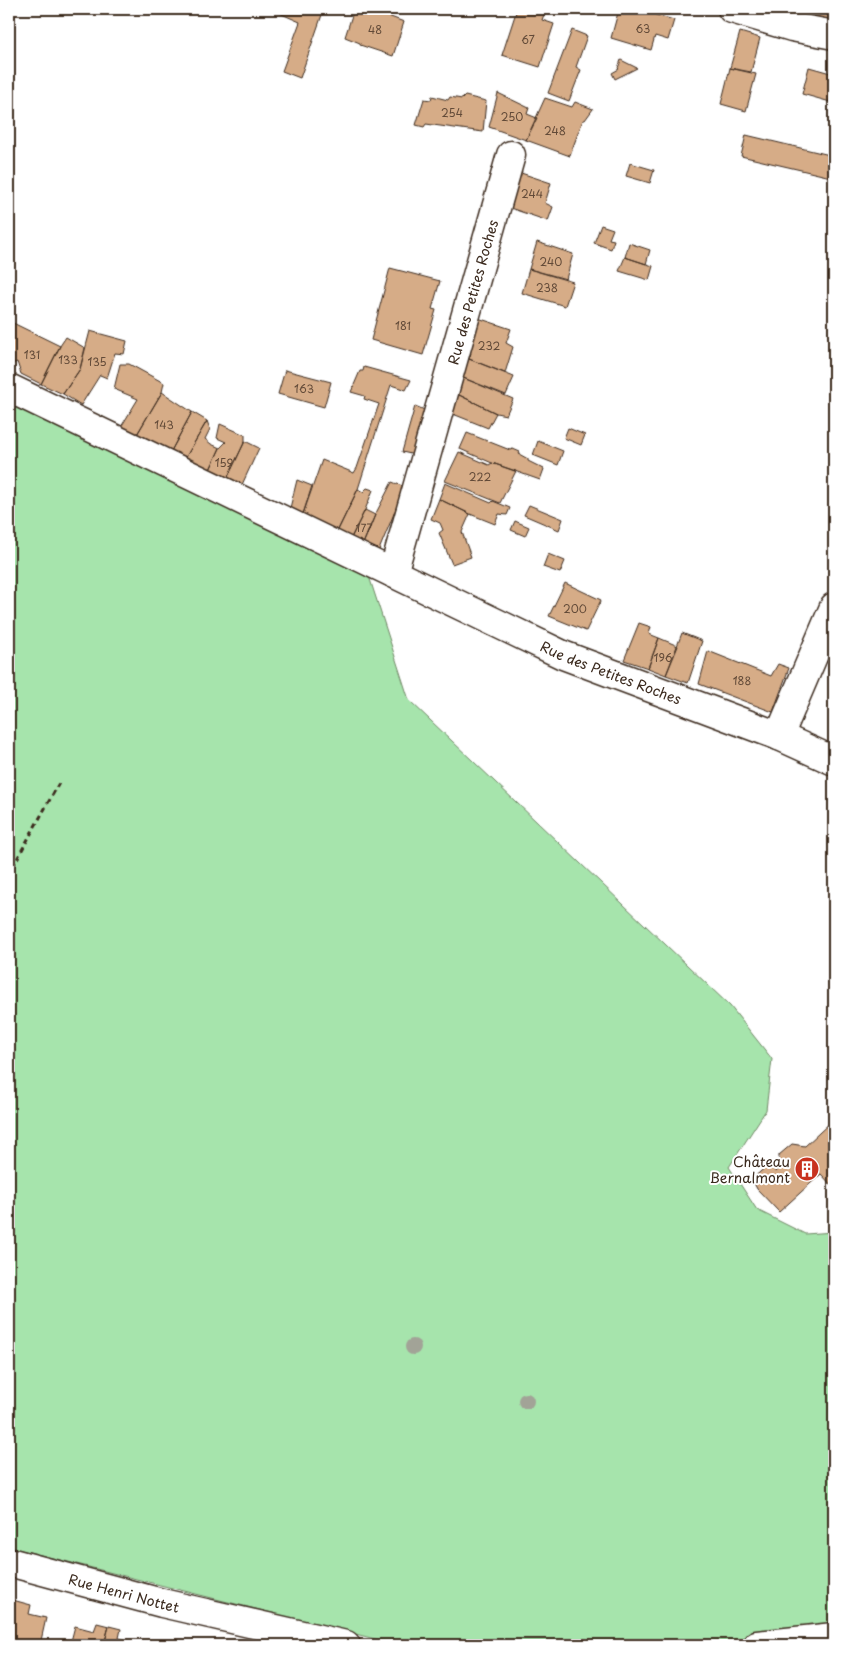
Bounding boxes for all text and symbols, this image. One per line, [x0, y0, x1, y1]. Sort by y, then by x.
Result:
house number: 63 [636, 20, 650, 37]
house number: 48 [368, 21, 382, 38]
house number: 67 [521, 31, 535, 48]
house number: 254 [441, 104, 463, 121]
house number: 250 [501, 108, 523, 125]
house number: 248 [544, 122, 566, 139]
house number: 244 [521, 185, 543, 202]
street label: Rue des Petites Roches [442, 217, 503, 367]
house number: 240 [540, 253, 562, 270]
house number: 238 [536, 279, 558, 296]
house number: 181 [395, 317, 411, 334]
house number: 232 [478, 337, 500, 354]
house number: 131 [24, 346, 40, 363]
house number: 133 [58, 351, 78, 368]
house number: 135 [87, 353, 107, 370]
house number: 163 [294, 380, 314, 397]
house number: 143 [154, 416, 174, 433]
house number: 159 [215, 454, 233, 471]
house number: 222 [469, 468, 491, 485]
house number: 177 [356, 519, 373, 536]
house number: 200 [563, 600, 587, 617]
street label: Rue des Petites Roches [537, 635, 685, 709]
house number: 196 [654, 649, 673, 666]
house number: 188 [733, 672, 751, 689]
place label: Château Bernalmont [710, 1151, 790, 1188]
building icon: Château Bernalmont [794, 1156, 820, 1182]
street label: Rue Henri Nottet [66, 1568, 181, 1617]

